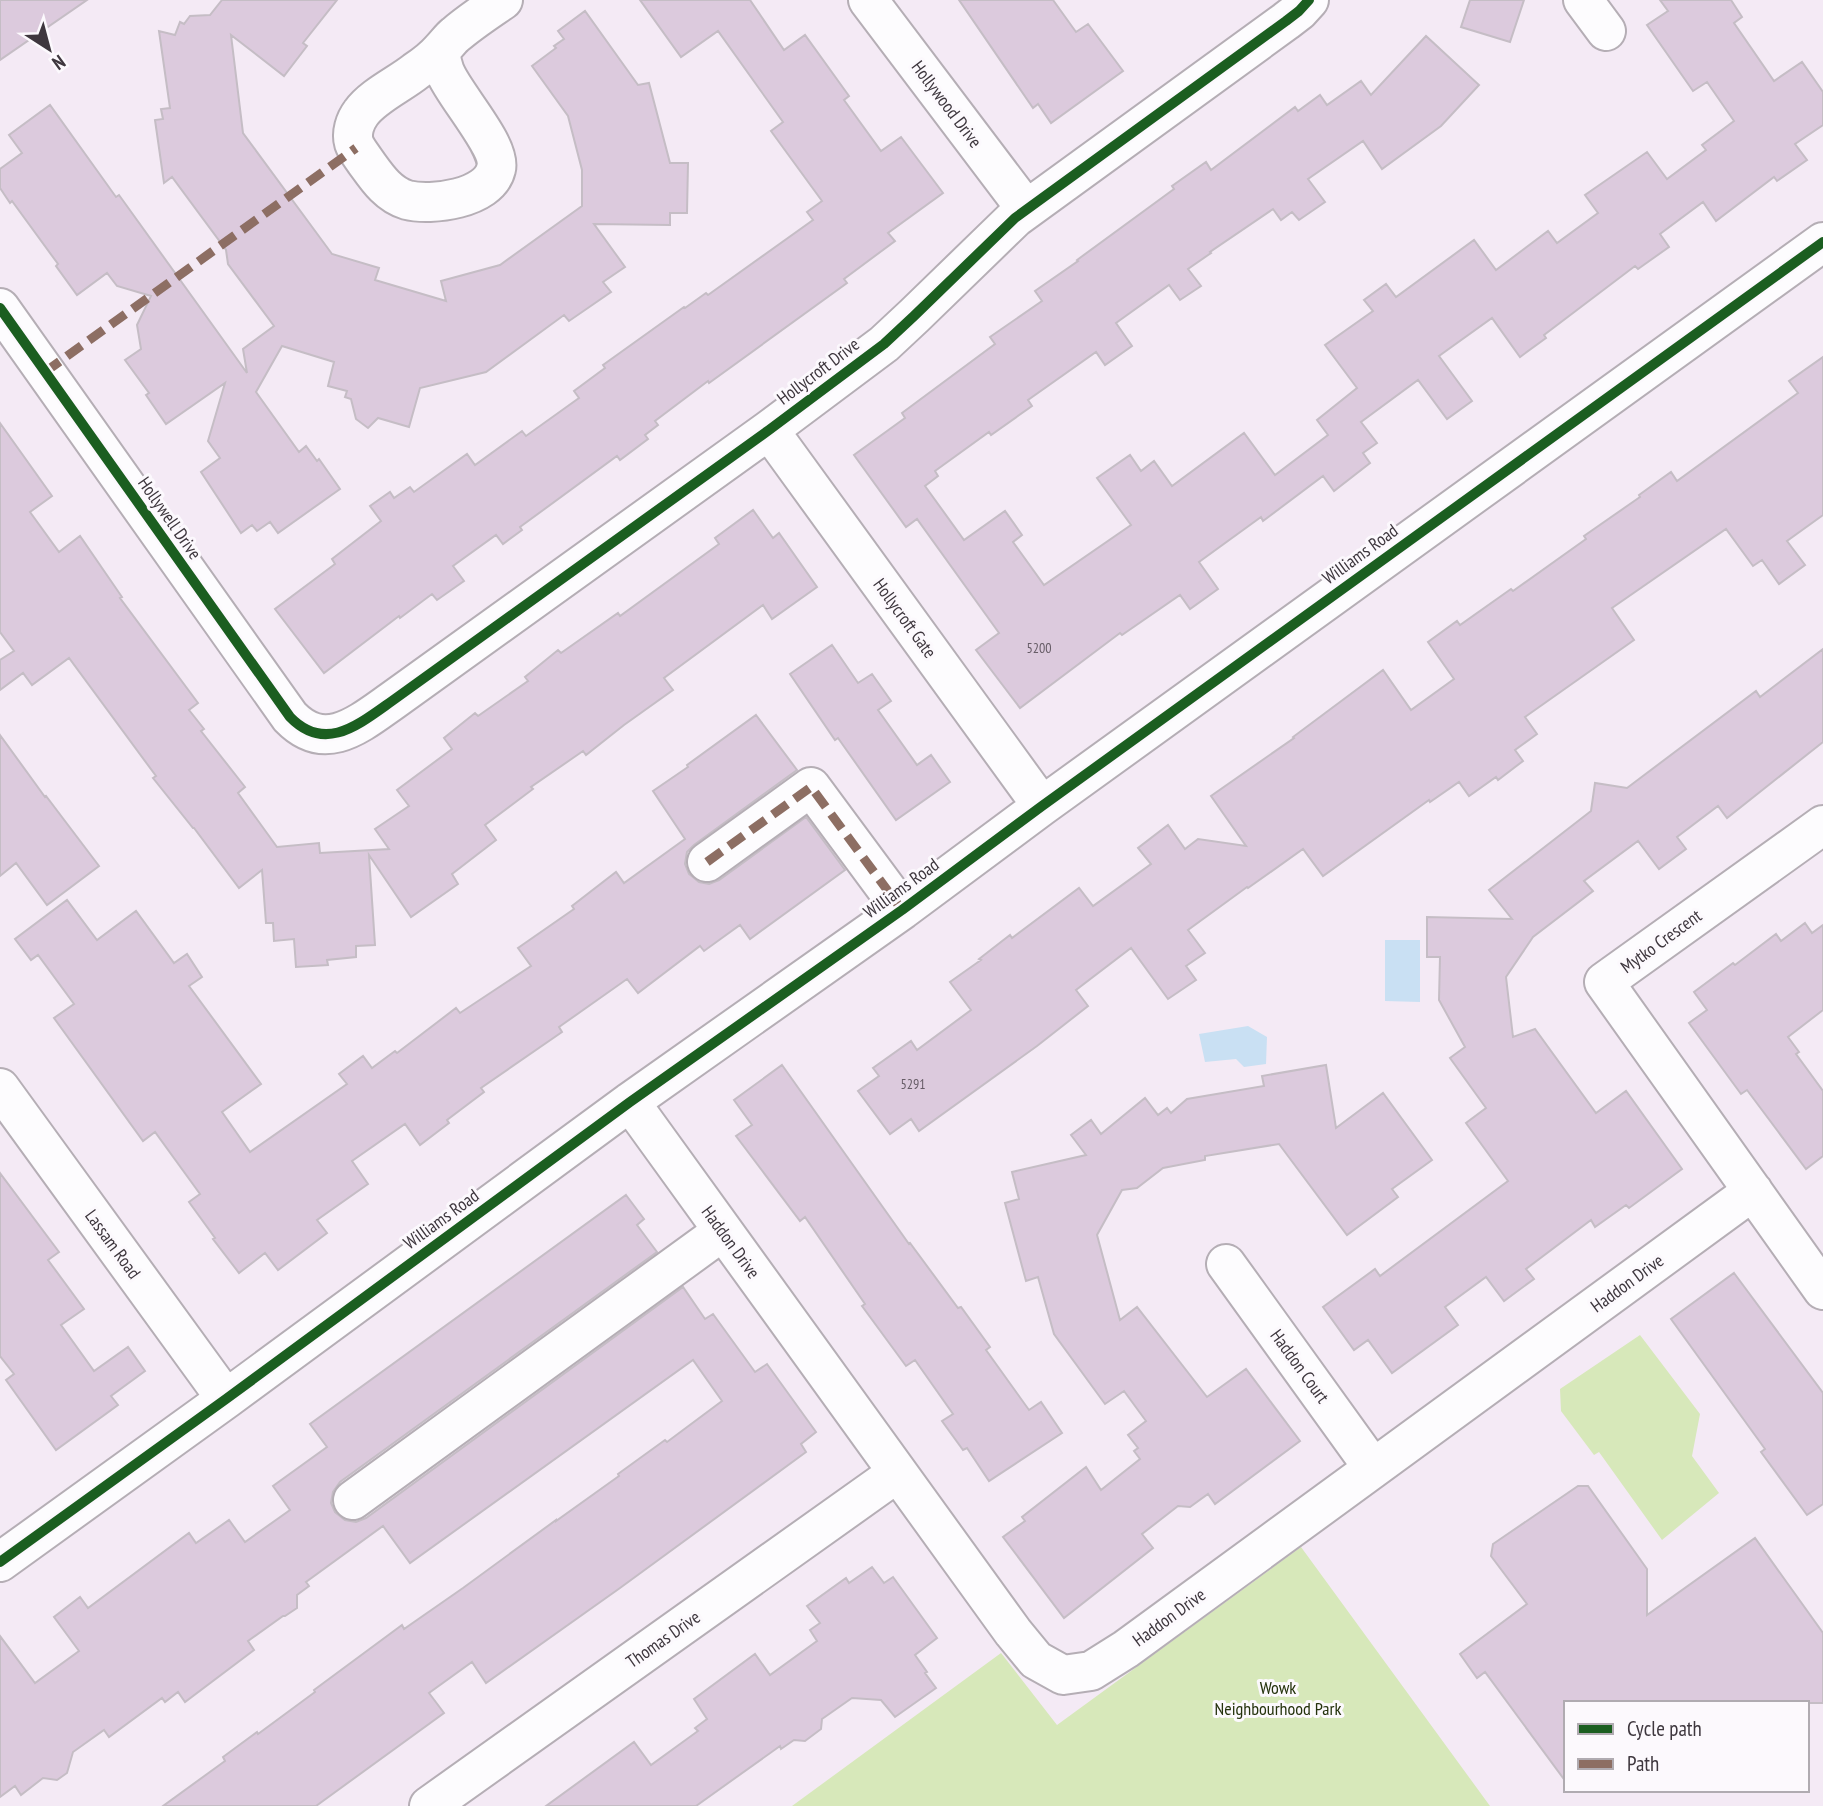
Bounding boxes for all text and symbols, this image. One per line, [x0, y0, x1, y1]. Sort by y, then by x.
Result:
north arrow [14, 14, 84, 84]
text: N [48, 50, 70, 75]
street label: Hollywood Drive [907, 56, 987, 152]
street label: Hollycroft Drive [772, 333, 864, 409]
street label: Hollywell Drive [133, 472, 207, 564]
street label: Williams Road [1318, 519, 1402, 589]
street label: Hollycroft Gate [868, 574, 942, 662]
house number: 5200 [1026, 639, 1052, 657]
street label: Williams Road [859, 853, 943, 923]
street label: Mytko Crescent [1616, 904, 1706, 978]
house number: 5291 [900, 1075, 926, 1093]
street label: Williams Road [399, 1184, 483, 1254]
street label: Haddon Drive [697, 1201, 765, 1283]
street label: Lassam Road [80, 1205, 146, 1283]
street label: Haddon Drive [1586, 1249, 1668, 1317]
street label: Haddon Court [1266, 1325, 1334, 1407]
street label: Haddon Drive [1128, 1583, 1210, 1651]
street label: Thomas Drive [621, 1605, 705, 1673]
park label: Wowk Neighbourhood Park [1215, 1676, 1341, 1720]
legend [1564, 1701, 1809, 1792]
text: Cycle path [1627, 1715, 1702, 1742]
text: Path [1627, 1750, 1659, 1777]

